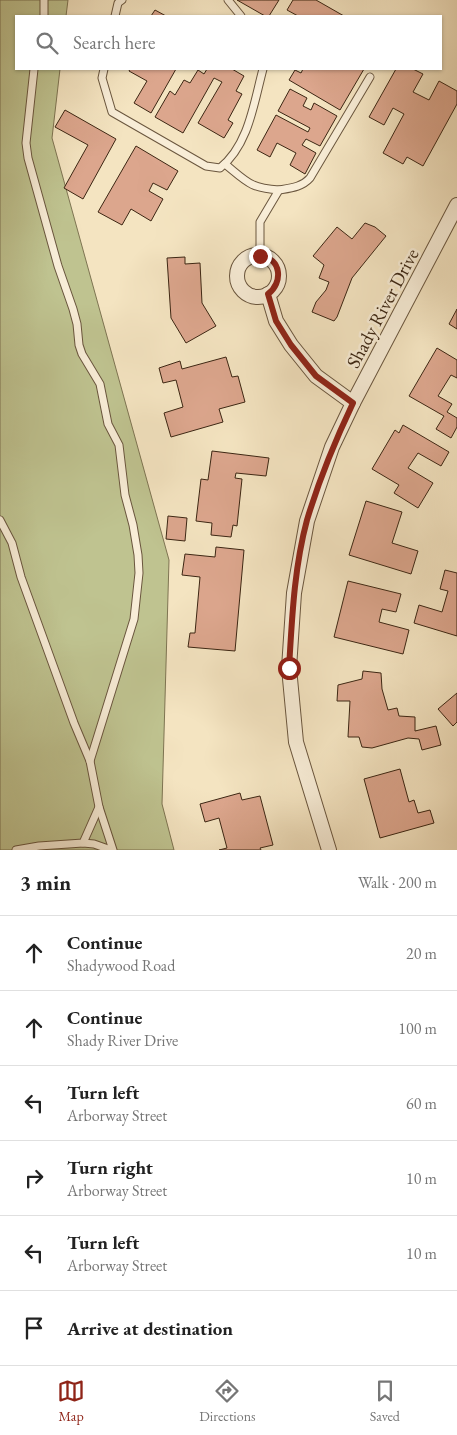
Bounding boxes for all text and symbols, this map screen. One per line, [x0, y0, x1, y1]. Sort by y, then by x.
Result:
search box [15, 15, 442, 70]
icon: search [33, 29, 61, 57]
text: Search here [73, 30, 155, 55]
street label: Shady River Drive [340, 244, 424, 372]
route end [249, 245, 272, 268]
route start [278, 657, 301, 680]
text: 3 min [20, 869, 71, 896]
text: Walk · 200 m [358, 872, 437, 893]
text: Continue [67, 930, 142, 955]
icon: ahead [20, 939, 48, 967]
text: 20 m [406, 943, 437, 964]
text: Shadywood Road [67, 955, 175, 976]
text: Continue [67, 1005, 142, 1030]
icon: ahead [20, 1014, 48, 1042]
text: 100 m [398, 1018, 437, 1039]
text: Shady River Drive [67, 1030, 178, 1051]
text: Turn left [67, 1080, 139, 1105]
icon: left [20, 1089, 48, 1117]
text: 60 m [406, 1093, 437, 1114]
text: Arborway Street [67, 1105, 167, 1126]
text: Turn right [67, 1155, 153, 1180]
icon: right [20, 1164, 48, 1192]
text: 10 m [406, 1168, 437, 1189]
text: Arborway Street [67, 1180, 167, 1201]
text: Turn left [67, 1230, 139, 1255]
icon: left [20, 1239, 48, 1267]
text: 10 m [406, 1243, 437, 1264]
text: Arborway Street [67, 1255, 167, 1276]
icon: arrive [20, 1314, 48, 1342]
text: Arrive at destination [67, 1316, 233, 1341]
tab: Map [57, 1377, 85, 1425]
tab: Directions [199, 1377, 256, 1425]
tab: Saved [370, 1377, 400, 1425]

